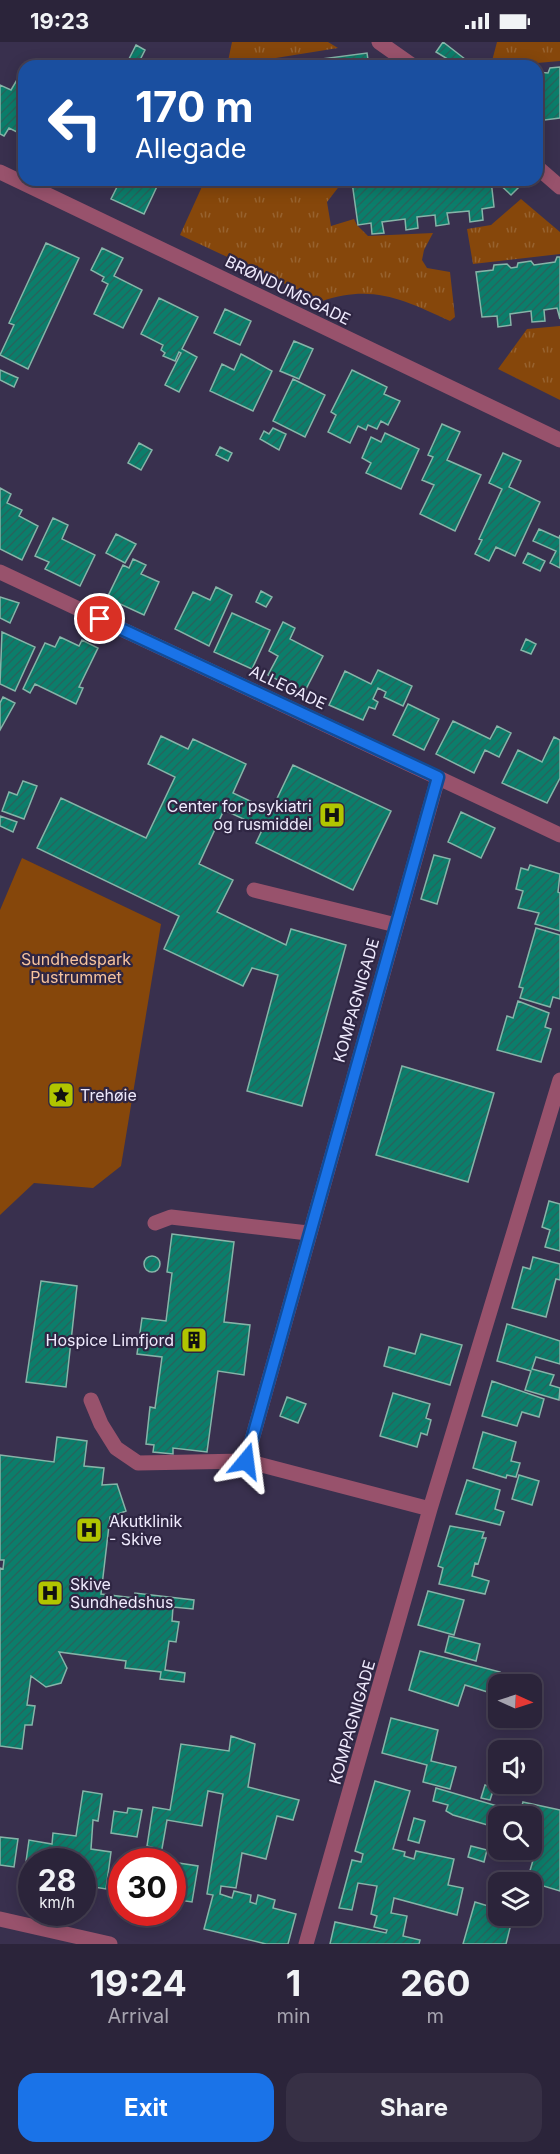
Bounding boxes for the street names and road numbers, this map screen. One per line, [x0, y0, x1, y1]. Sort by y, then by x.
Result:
street label: BRØNDUMSGADE [222, 251, 354, 329]
street label: ALLEGADE [246, 660, 330, 714]
street label: KOMPAGNIGADE [329, 935, 383, 1065]
street label: KOMPAGNIGADE [325, 1657, 379, 1787]

